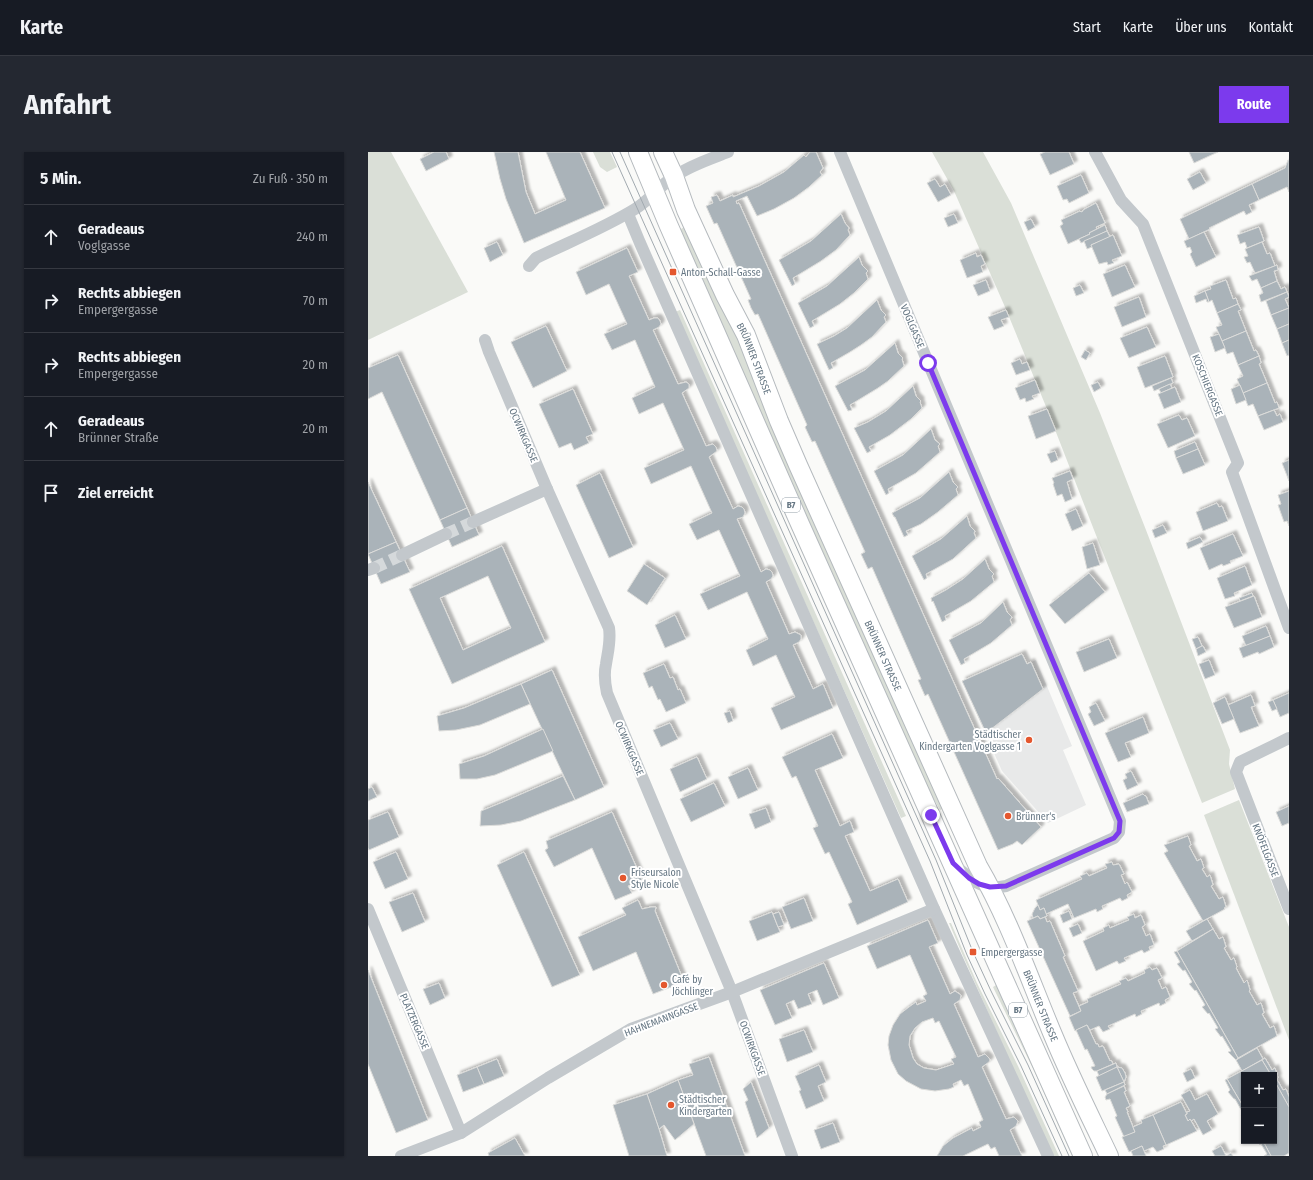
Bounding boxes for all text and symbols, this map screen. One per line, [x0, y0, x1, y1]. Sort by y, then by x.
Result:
text: Karte [20, 16, 63, 39]
text: Start [1073, 19, 1101, 36]
text: Karte [1123, 19, 1153, 36]
text: Über uns [1175, 19, 1227, 36]
text: Kontakt [1249, 19, 1293, 36]
button: Route [1219, 86, 1289, 123]
text: Anfahrt [24, 88, 111, 121]
text: 5 Min. [40, 168, 81, 189]
text: Zu Fuß · 350 m [253, 171, 328, 186]
text: Geradeaus [78, 220, 144, 238]
icon: ahead [40, 226, 62, 248]
text: 240 m [296, 229, 328, 244]
text: Voglgasse [78, 238, 130, 253]
marker: Anton-Schall-Gasse [668, 267, 678, 277]
place label: Anton-Schall-Gasse [681, 267, 761, 279]
text: Rechts abbiegen [78, 284, 181, 302]
icon: right [40, 290, 62, 312]
text: 70 m [303, 293, 328, 308]
text: Empergergasse [78, 302, 158, 317]
street label: VOGLGASSE [897, 303, 927, 350]
street label: BRÜNNER STRASSE [734, 321, 773, 396]
text: Rechts abbiegen [78, 348, 181, 366]
street label: KOSCHIERGASSE [1189, 353, 1225, 418]
icon: right [40, 354, 62, 376]
route start [919, 354, 937, 372]
text: 20 m [302, 357, 328, 372]
text: Empergergasse [78, 366, 158, 381]
street label: OCWIRKGASSE [506, 407, 540, 465]
text: Geradeaus [78, 412, 144, 430]
icon: ahead [40, 418, 62, 440]
text: 20 m [302, 421, 328, 436]
text: Brünner Straße [78, 430, 159, 445]
icon: arrive [40, 482, 62, 504]
text: Ziel erreicht [78, 484, 153, 502]
road number: B7 [782, 498, 800, 512]
street label: BRÜNNER STRASSE [862, 619, 904, 693]
street label: OCWIRKGASSE [612, 720, 646, 778]
place label: Städtischer Kindergarten Voglgasse 1 [919, 729, 1022, 753]
marker: Städtischer Kindergarten Voglgasse 1 [1024, 735, 1034, 745]
route end [922, 806, 940, 824]
marker: Brünner‘s [1003, 811, 1013, 821]
place label: Brünner‘s [1016, 811, 1056, 823]
street label: KNÖFELGASSE [1249, 822, 1282, 879]
place label: Friseursalon Style Nicole [631, 867, 681, 891]
marker: Friseursalon Style Nicole [618, 873, 628, 883]
marker: Empergergasse [968, 947, 978, 957]
place label: Empergergasse [981, 947, 1042, 959]
street label: BRÜNNER STRASSE [1020, 968, 1060, 1044]
place label: Café by Jöchlinger [672, 974, 713, 998]
marker: Café by Jöchlinger [659, 980, 669, 990]
street label: PLATZERGASSE [397, 992, 431, 1051]
street label: HAHNEMANNGASSE [623, 1000, 700, 1040]
road number: B7 [1009, 1003, 1027, 1017]
street label: OCWIRKGASSE [737, 1019, 768, 1078]
map controls [1241, 1072, 1277, 1144]
button: + [1241, 1072, 1277, 1108]
place label: Städtischer Kindergarten [679, 1094, 732, 1118]
marker: Städtischer Kindergarten [666, 1100, 676, 1110]
button: − [1241, 1108, 1277, 1144]

